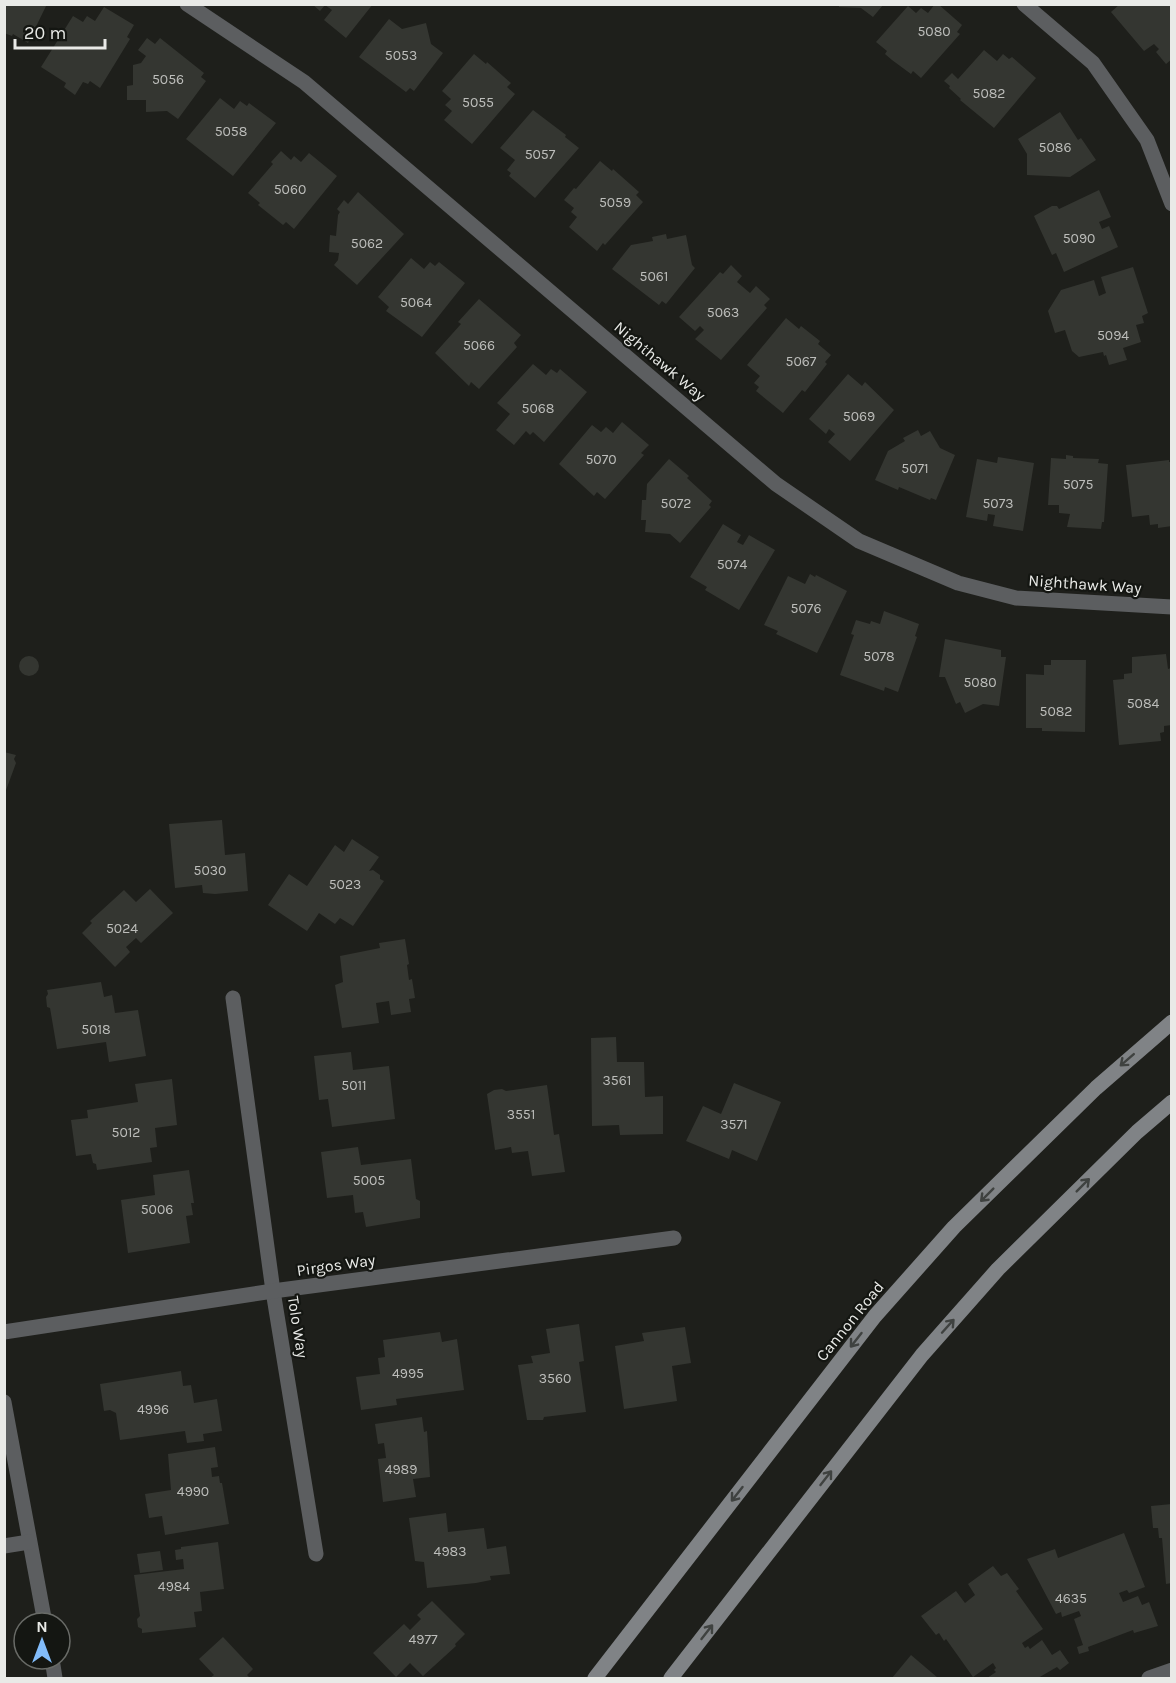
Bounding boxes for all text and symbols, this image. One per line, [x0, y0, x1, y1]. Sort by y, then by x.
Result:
scale bar [15, 12, 105, 50]
text: 20 m [24, 22, 66, 44]
house number: 5080 [917, 23, 951, 40]
house number: 5053 [385, 47, 417, 64]
house number: 5056 [152, 71, 184, 88]
house number: 5082 [973, 85, 1005, 102]
house number: 5055 [462, 94, 494, 111]
house number: 5058 [215, 123, 247, 140]
house number: 5086 [1039, 139, 1071, 156]
house number: 5057 [525, 146, 556, 163]
house number: 5060 [274, 181, 306, 198]
house number: 5059 [599, 194, 631, 211]
house number: 5090 [1063, 230, 1095, 247]
house number: 5062 [351, 235, 383, 252]
house number: 5061 [640, 268, 668, 285]
house number: 5064 [400, 294, 432, 311]
house number: 5063 [707, 304, 739, 321]
street label: Nighthawk Way [610, 317, 710, 405]
house number: 5094 [1097, 327, 1129, 344]
house number: 5066 [463, 337, 495, 354]
house number: 5067 [786, 353, 817, 370]
house number: 5068 [522, 400, 554, 417]
house number: 5069 [843, 408, 875, 425]
house number: 5070 [585, 451, 617, 468]
house number: 5071 [901, 460, 929, 477]
house number: 5075 [1063, 476, 1093, 493]
house number: 5072 [661, 495, 691, 512]
house number: 5073 [982, 495, 1014, 512]
house number: 5074 [717, 556, 747, 573]
street label: Nighthawk Way [1028, 571, 1143, 597]
house number: 5076 [791, 600, 821, 617]
house number: 5078 [863, 648, 895, 665]
house number: 5080 [963, 674, 997, 691]
house number: 5084 [1127, 695, 1159, 712]
house number: 5082 [1040, 703, 1072, 720]
house number: 5030 [194, 862, 226, 879]
house number: 5023 [329, 876, 361, 893]
house number: 5024 [106, 920, 138, 937]
house number: 5018 [81, 1021, 111, 1038]
one-way arrow [1120, 1053, 1135, 1067]
house number: 3561 [603, 1072, 631, 1089]
house number: 5011 [341, 1077, 367, 1094]
house number: 3551 [507, 1106, 535, 1123]
house number: 3571 [720, 1116, 748, 1133]
house number: 5012 [112, 1124, 140, 1141]
house number: 5005 [353, 1172, 385, 1189]
one-way arrow [1075, 1178, 1090, 1193]
one-way arrow [979, 1188, 994, 1203]
house number: 5006 [141, 1201, 173, 1218]
street label: Pirgos Way [295, 1250, 377, 1280]
street label: Cannon Road [812, 1277, 888, 1365]
street label: Tolo Way [284, 1295, 312, 1360]
one-way arrow [941, 1318, 955, 1333]
one-way arrow [850, 1332, 863, 1348]
house number: 4995 [392, 1365, 424, 1382]
house number: 3560 [539, 1370, 571, 1387]
house number: 4996 [137, 1401, 169, 1418]
house number: 4989 [385, 1461, 417, 1478]
one-way arrow [820, 1470, 832, 1486]
house number: 4990 [177, 1483, 209, 1500]
one-way arrow [730, 1486, 743, 1502]
house number: 4983 [434, 1543, 466, 1560]
house number: 4984 [158, 1578, 190, 1595]
house number: 4635 [1055, 1590, 1087, 1607]
north arrow [12, 1611, 72, 1671]
text: N [36, 1617, 48, 1636]
one-way arrow [700, 1624, 713, 1640]
house number: 4977 [408, 1631, 438, 1648]

